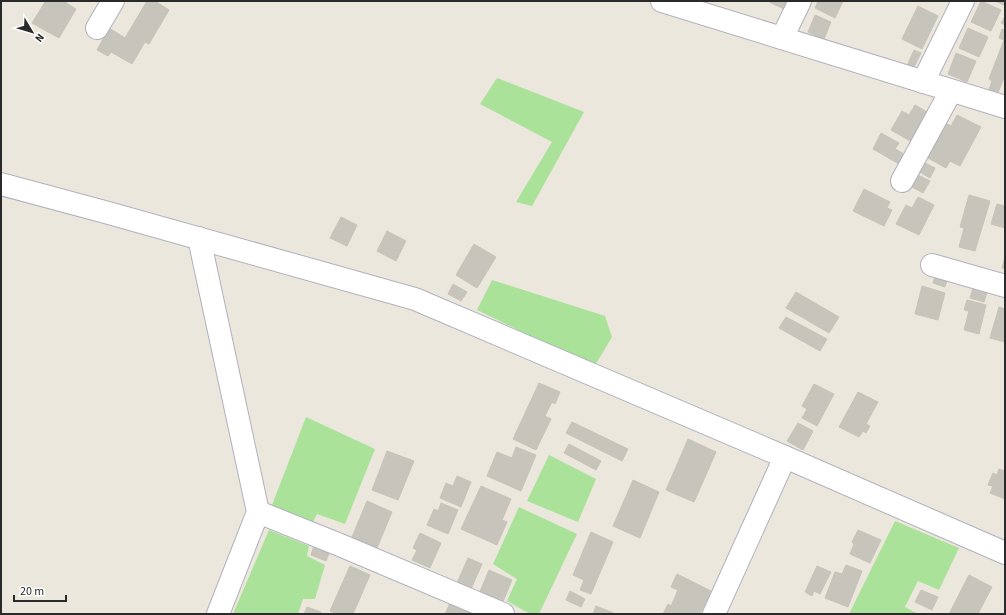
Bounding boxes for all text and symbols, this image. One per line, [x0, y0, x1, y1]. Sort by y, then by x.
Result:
north arrow [12, 12, 52, 52]
text: N [31, 30, 48, 45]
scale bar [14, 577, 66, 603]
text: 20 m [20, 583, 44, 600]

